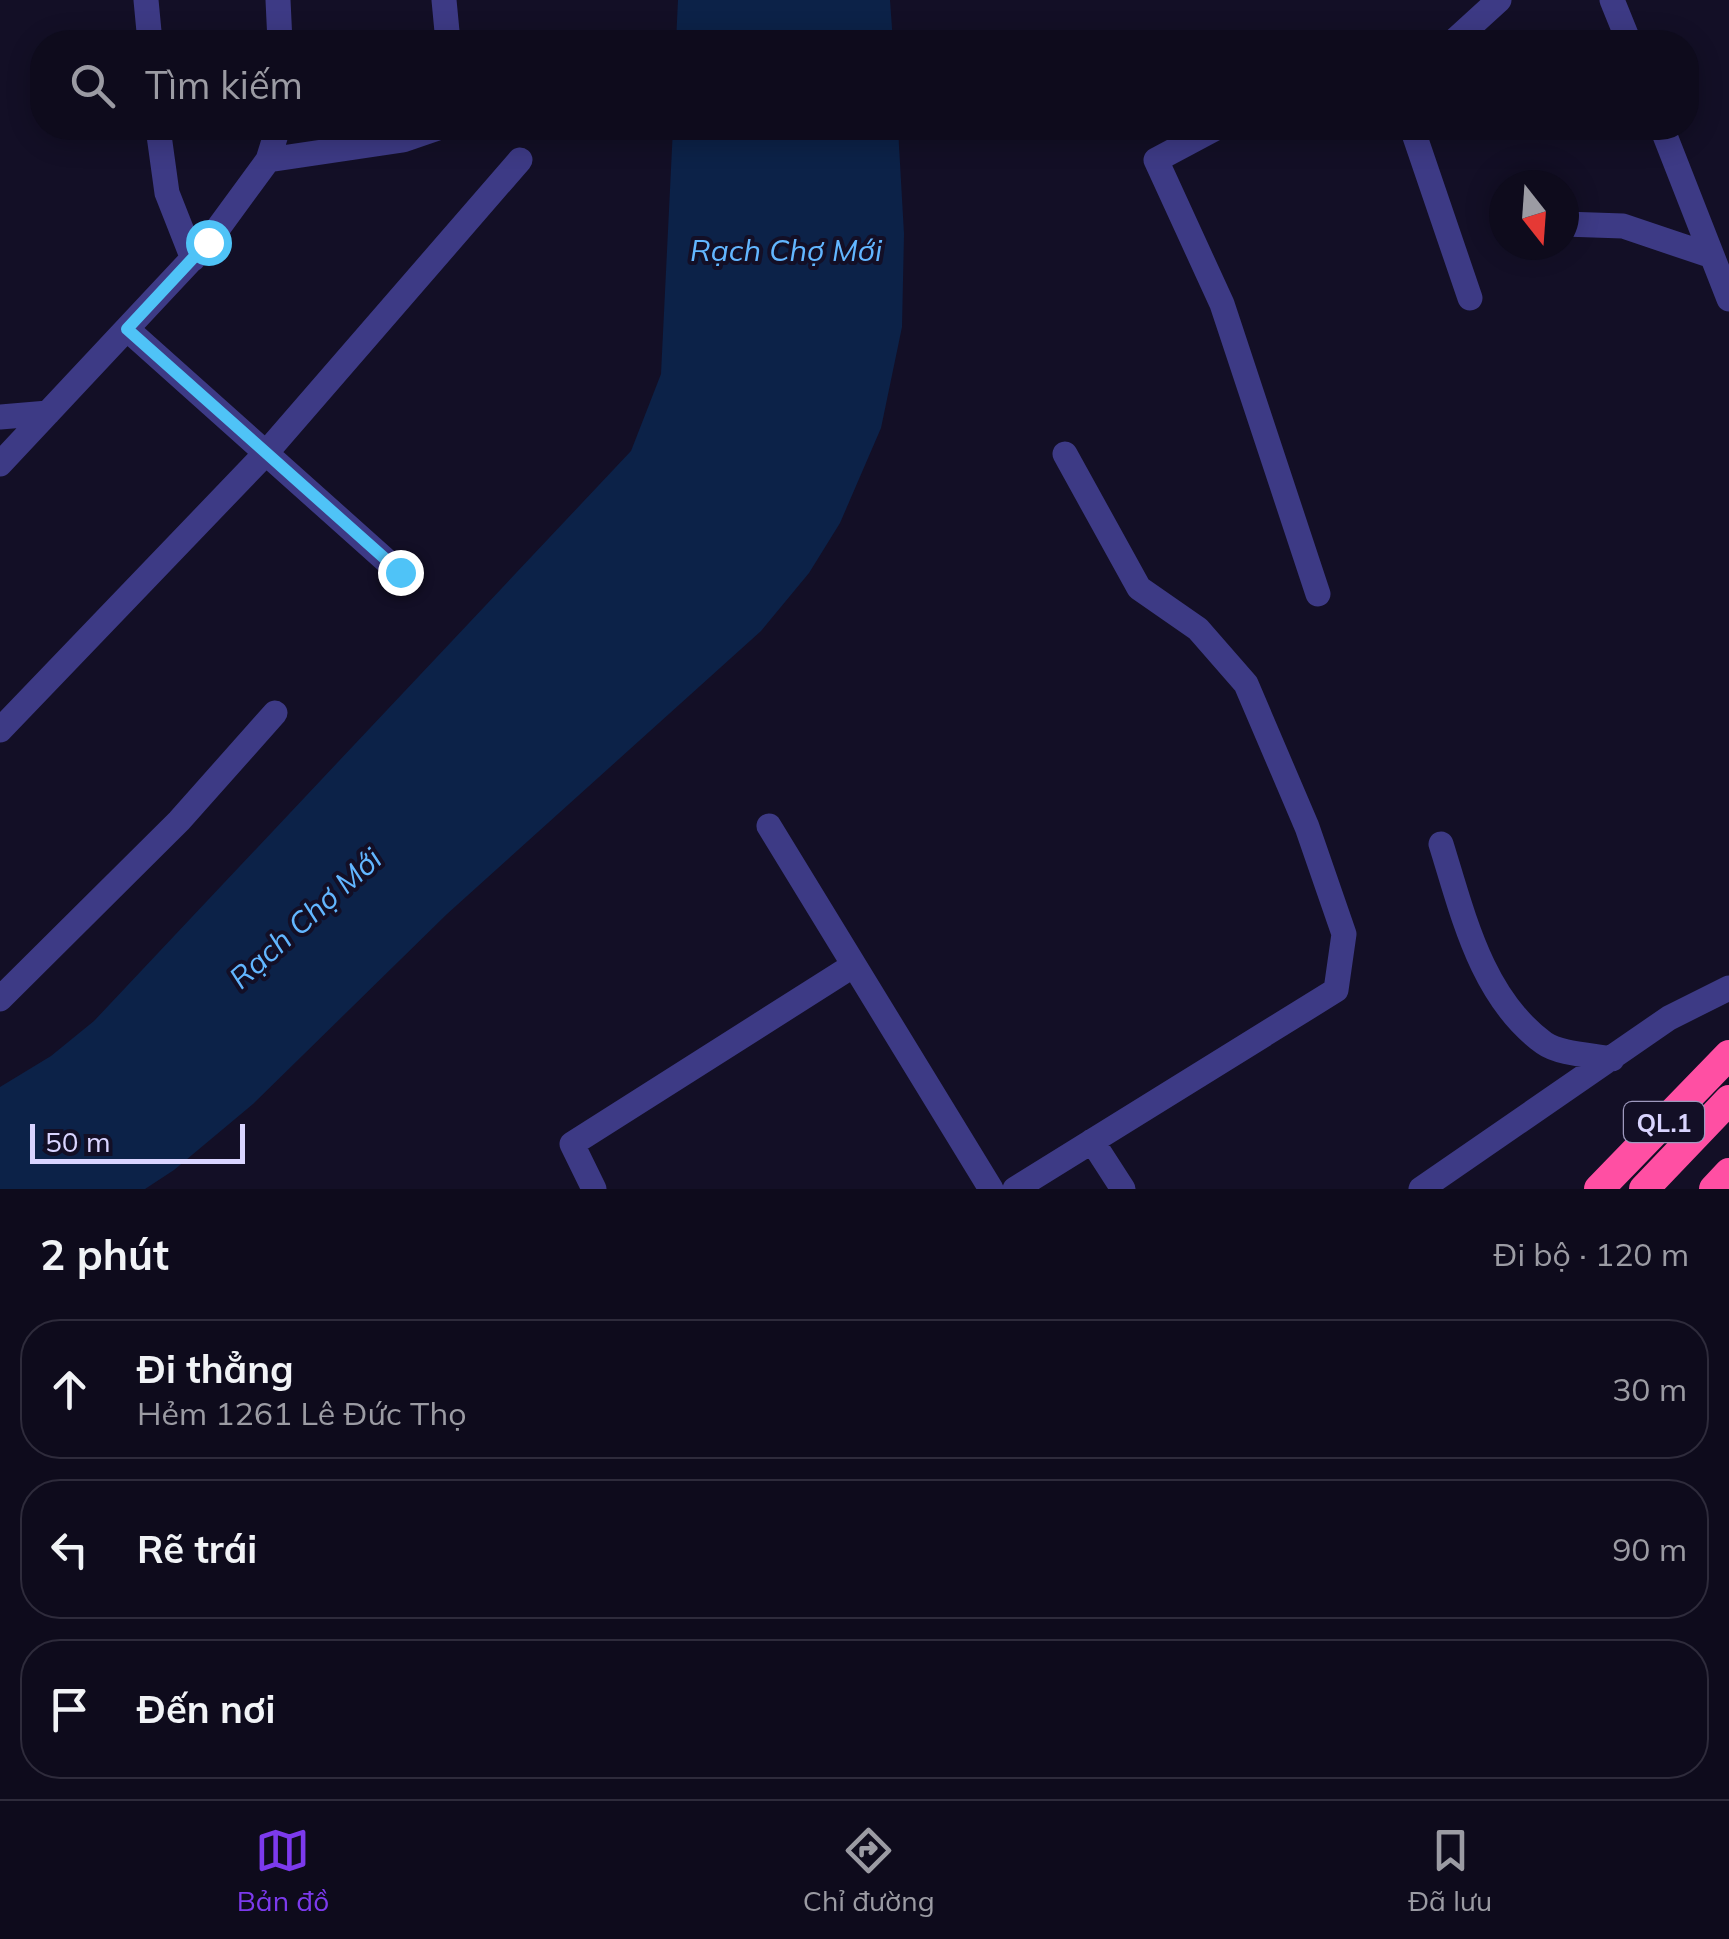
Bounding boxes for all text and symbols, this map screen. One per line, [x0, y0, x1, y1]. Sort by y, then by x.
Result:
search box [30, 30, 1699, 140]
icon: search [65, 58, 120, 113]
text: Tìm kiếm [145, 61, 303, 109]
north arrow [1489, 170, 1579, 260]
route start [186, 220, 232, 266]
water label: Rạch Chợ Mới [690, 231, 883, 269]
route end [378, 550, 424, 596]
water label: Rạch Chợ Mới [221, 839, 390, 996]
road number: QL.1 [1624, 1102, 1704, 1142]
scale bar [30, 1119, 245, 1164]
text: 50 m [45, 1124, 111, 1159]
text: 2 phút [40, 1228, 169, 1281]
text: Đi bộ · 120 m [1494, 1234, 1689, 1274]
text: Đi thẳng [137, 1345, 294, 1393]
icon: ahead [42, 1362, 97, 1417]
text: 30 m [1612, 1369, 1687, 1409]
text: Hẻm 1261 Lê Đức Thọ [137, 1393, 466, 1433]
icon: left [42, 1522, 97, 1577]
text: Rẽ trái [137, 1525, 257, 1573]
text: 90 m [1612, 1529, 1687, 1569]
icon: arrive [42, 1682, 97, 1737]
text: Đến nơi [137, 1685, 275, 1733]
tab: Bản đồ [237, 1823, 329, 1918]
tab: Chỉ đường [803, 1823, 935, 1918]
tab: Đã lưu [1408, 1823, 1492, 1918]

